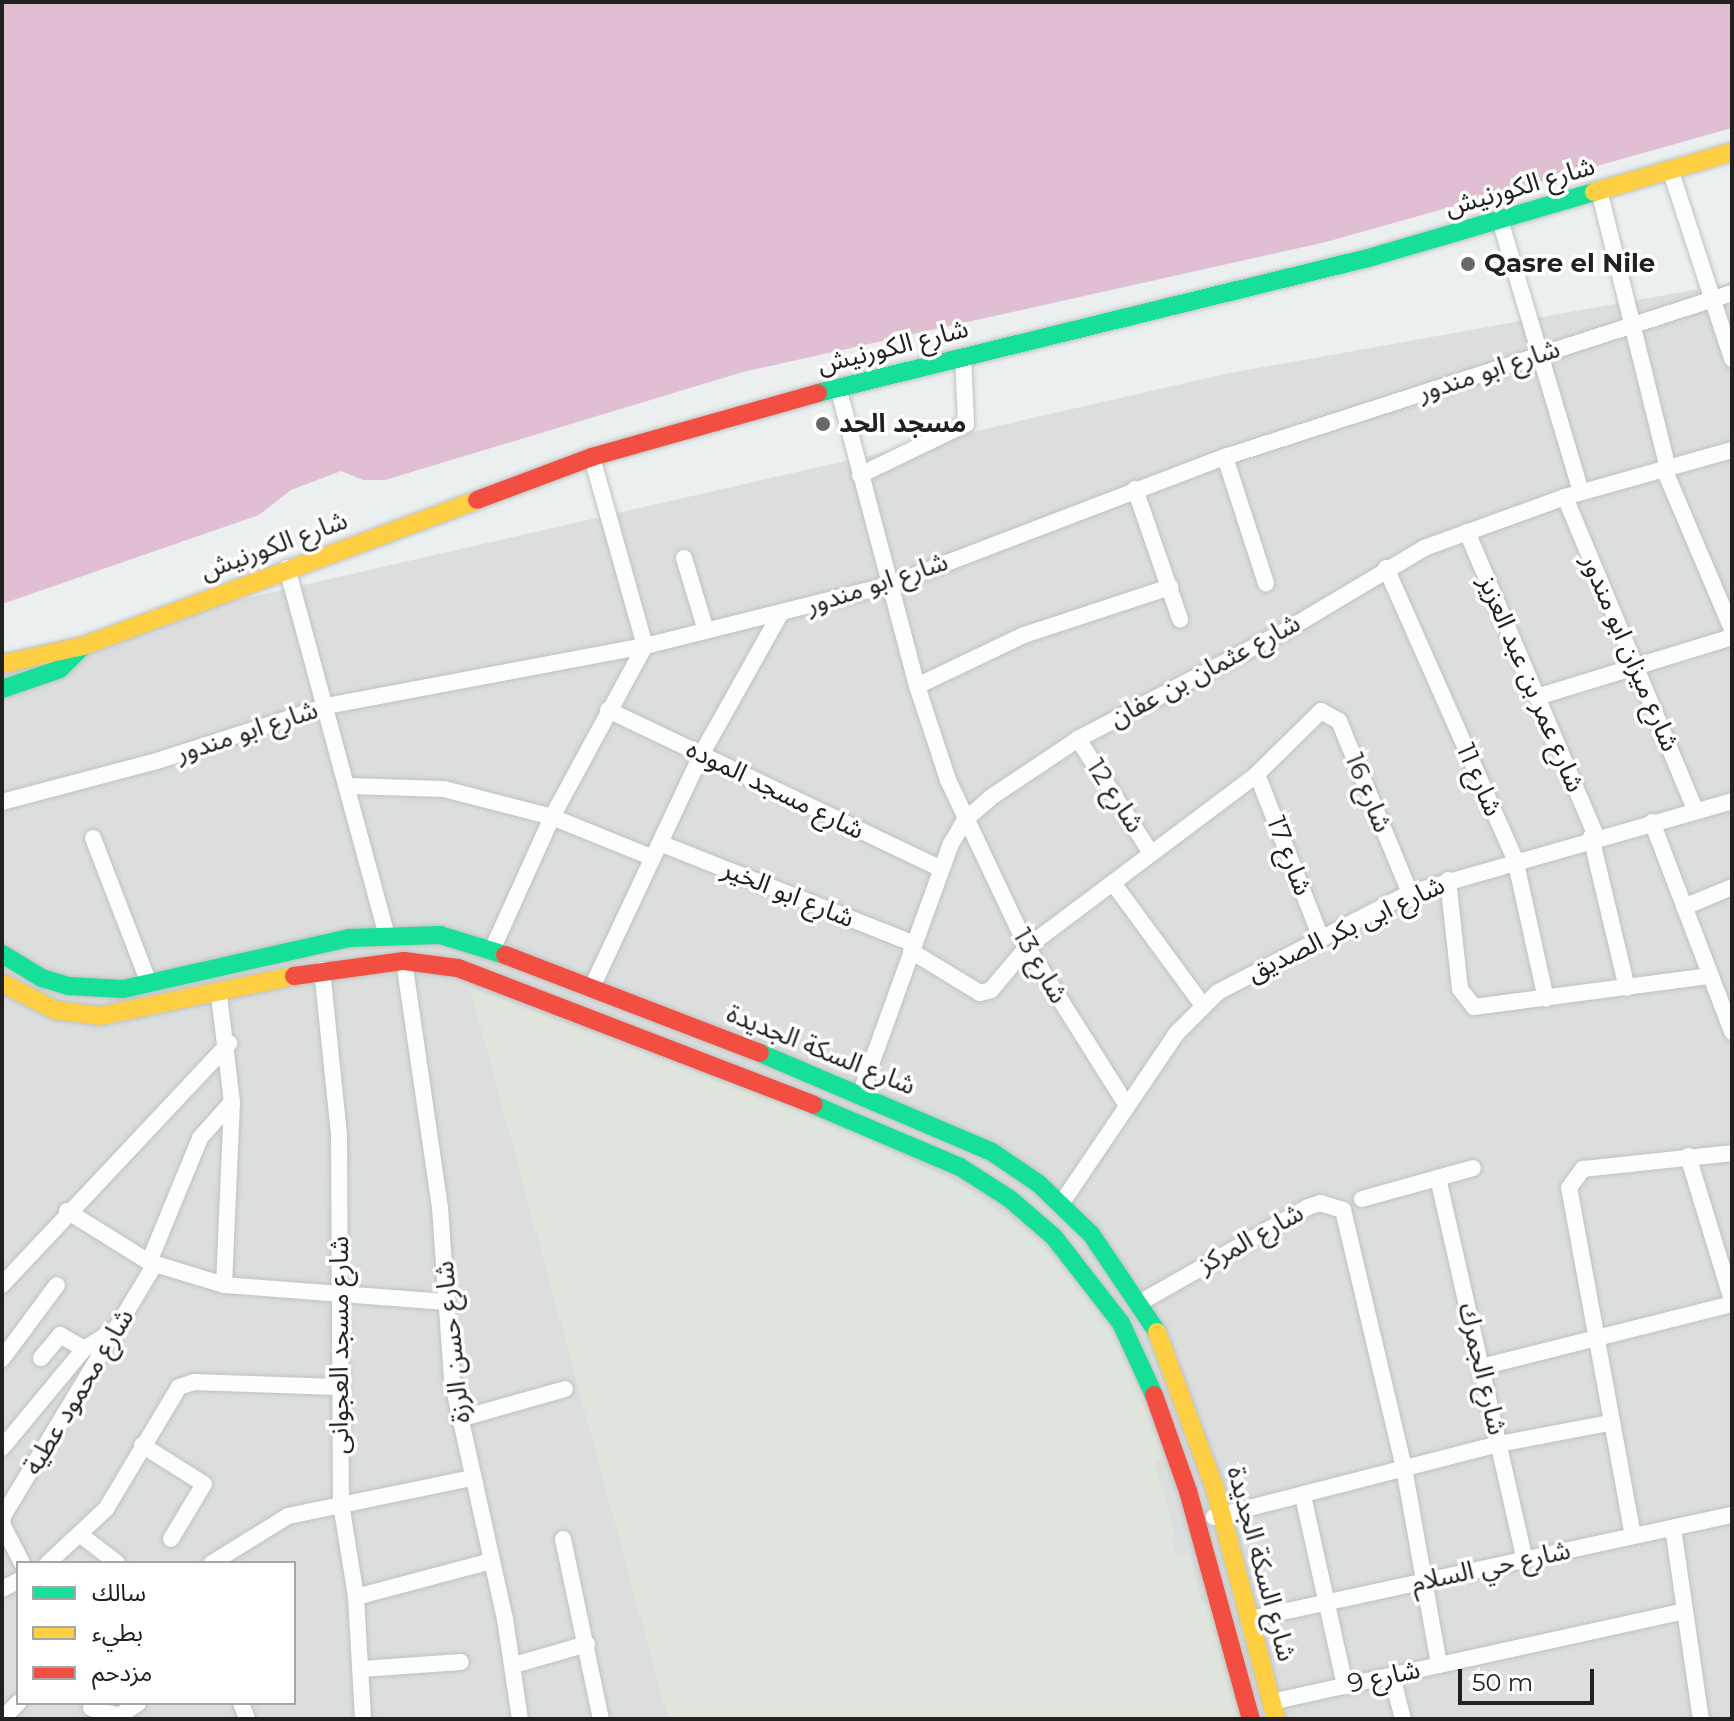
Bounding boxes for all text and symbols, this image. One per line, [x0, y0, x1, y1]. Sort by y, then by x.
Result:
street label: شارع الكورنيش [1442, 151, 1598, 223]
place label: Qasre el Nile [1484, 248, 1655, 280]
marker: Qasre el Nile [1459, 255, 1477, 273]
street label: شارع الكورنيش [814, 313, 972, 381]
street label: شارع ابو مندور [1414, 333, 1564, 409]
place label: مسجد الحد [839, 408, 967, 440]
marker: مسجد الحد [814, 415, 832, 433]
street label: شارع الكورنيش [196, 505, 352, 587]
street label: شارع ابو مندور [802, 546, 952, 622]
street label: شارع ميزان ابو مندور [1574, 550, 1686, 756]
street label: شارع عمر بن عبد العزيز [1471, 571, 1591, 797]
street label: شارع عثمان بن عفان [1104, 608, 1306, 734]
street label: شارع ابو مندور [172, 694, 322, 770]
street label: شارع مسجد الموده [681, 734, 869, 846]
street label: شارع 11 [1449, 739, 1509, 821]
street label: شارع 16 [1338, 749, 1398, 837]
street label: شارع 12 [1080, 753, 1150, 839]
street label: شارع 17 [1260, 812, 1318, 900]
street label: شارع ابو الخير [718, 853, 858, 935]
street label: شارع ابى بكر الصديق [1242, 870, 1450, 988]
street label: شارع 13 [1006, 923, 1074, 1009]
street label: شارع السكة الجديدة [722, 998, 920, 1102]
street label: شارع المركز [1193, 1197, 1309, 1281]
street label: شارع مسجد العجوانى [324, 1236, 356, 1454]
street label: شارع حسن الرزة [429, 1259, 477, 1425]
street label: شارع الجمرك [1452, 1300, 1512, 1438]
street label: شارع محمود عطية [17, 1303, 141, 1481]
street label: شارع السكة الجديدة [1220, 1463, 1302, 1665]
street label: شارع حي السلام [1409, 1535, 1573, 1599]
legend [16, 1561, 296, 1705]
text: سالك [92, 1578, 146, 1607]
text: بطيء [92, 1618, 143, 1647]
scale bar [1462, 1653, 1598, 1703]
street label: شارع 9 [1345, 1654, 1423, 1700]
text: مزدحم [92, 1658, 152, 1687]
text: 50 m [1472, 1668, 1533, 1697]

